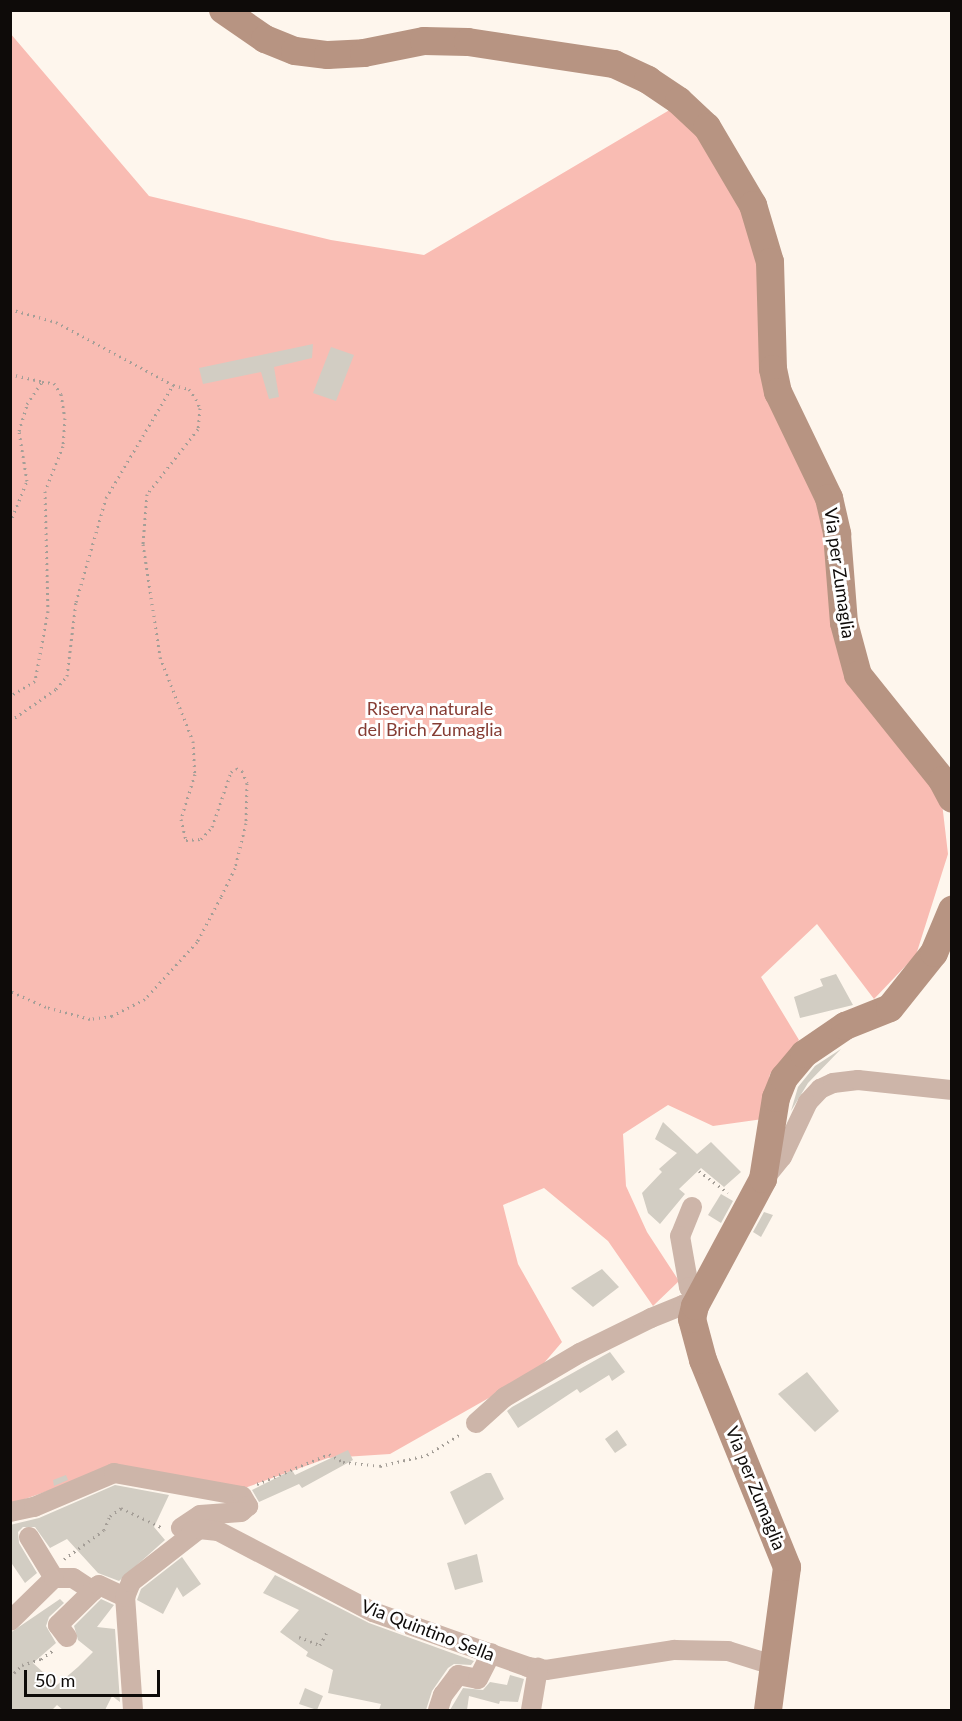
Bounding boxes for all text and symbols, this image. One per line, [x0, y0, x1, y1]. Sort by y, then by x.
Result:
street label: Via per Zumaglia [820, 506, 860, 640]
park label: Riserva naturale del Brich Zumaglia [357, 698, 503, 740]
street label: Via per Zumaglia [721, 1423, 791, 1553]
street label: Via Quintino Sella [358, 1595, 498, 1665]
scale bar [27, 1658, 164, 1696]
text: 50 m [35, 1669, 75, 1691]

